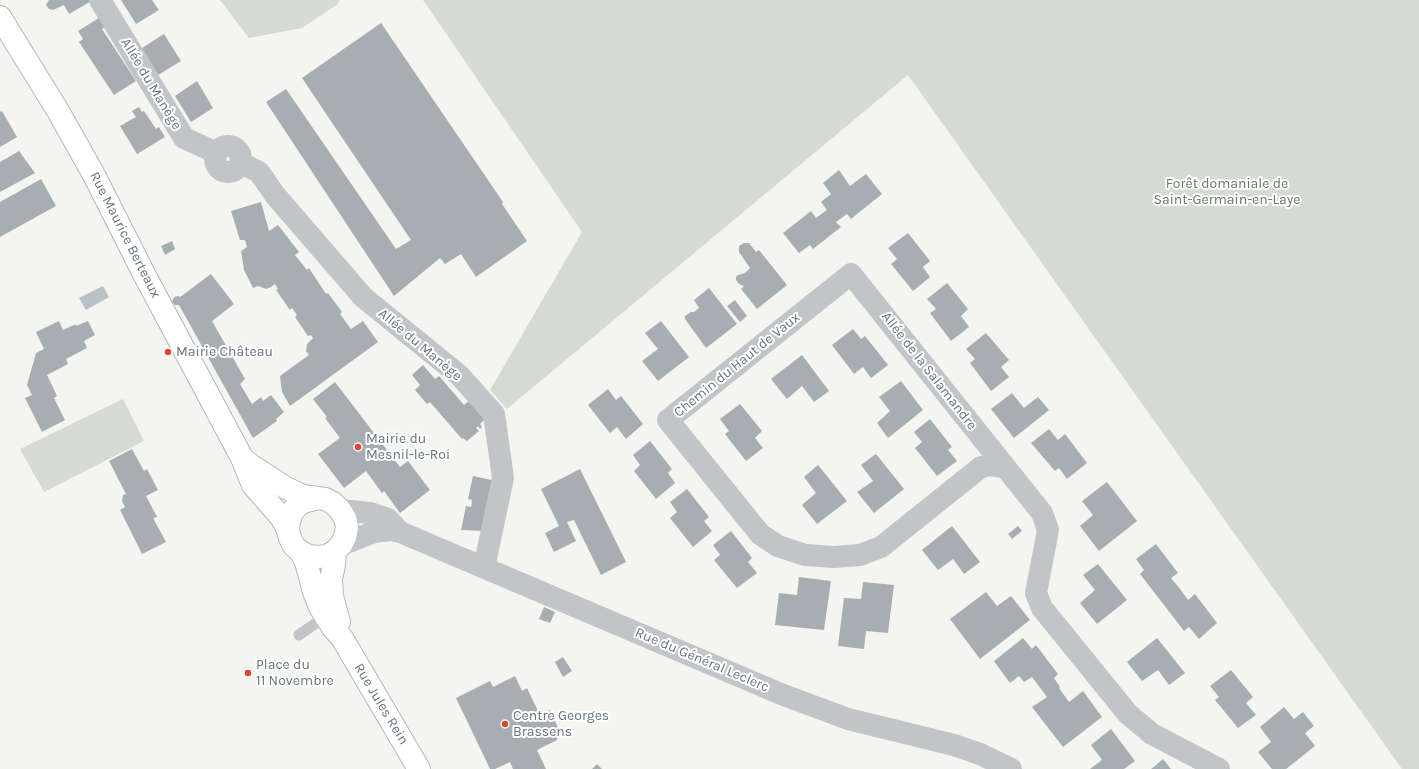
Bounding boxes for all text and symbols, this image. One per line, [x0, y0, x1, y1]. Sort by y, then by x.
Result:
street label: Allée du Manège [117, 35, 185, 133]
street label: Rue Maurice Berteaux [86, 169, 164, 301]
park label: Forêt domaniale de Saint-Germain-en-Laye [1154, 176, 1300, 208]
street label: Allée du Manège [375, 305, 465, 385]
street label: Chemin du Haut de Vaux [671, 309, 803, 421]
street label: Allée de la Salamandre [878, 309, 980, 433]
place label: Mairie Château [176, 344, 273, 360]
marker: Mairie Château [163, 347, 173, 357]
place label: Mairie du Mesnil-le-Roi [366, 431, 450, 464]
marker: Mairie du Mesnil-le-Roi [353, 442, 363, 452]
street label: Rue du Général Leclerc [633, 624, 771, 696]
place label: Place du 11 Novembre [256, 657, 334, 690]
street label: Rue Jules Rein [350, 660, 412, 748]
marker: Place du 11 Novembre [243, 668, 253, 678]
place label: Centre Georges Brassens [513, 708, 609, 740]
marker: Centre Georges Brassens [500, 719, 510, 729]

